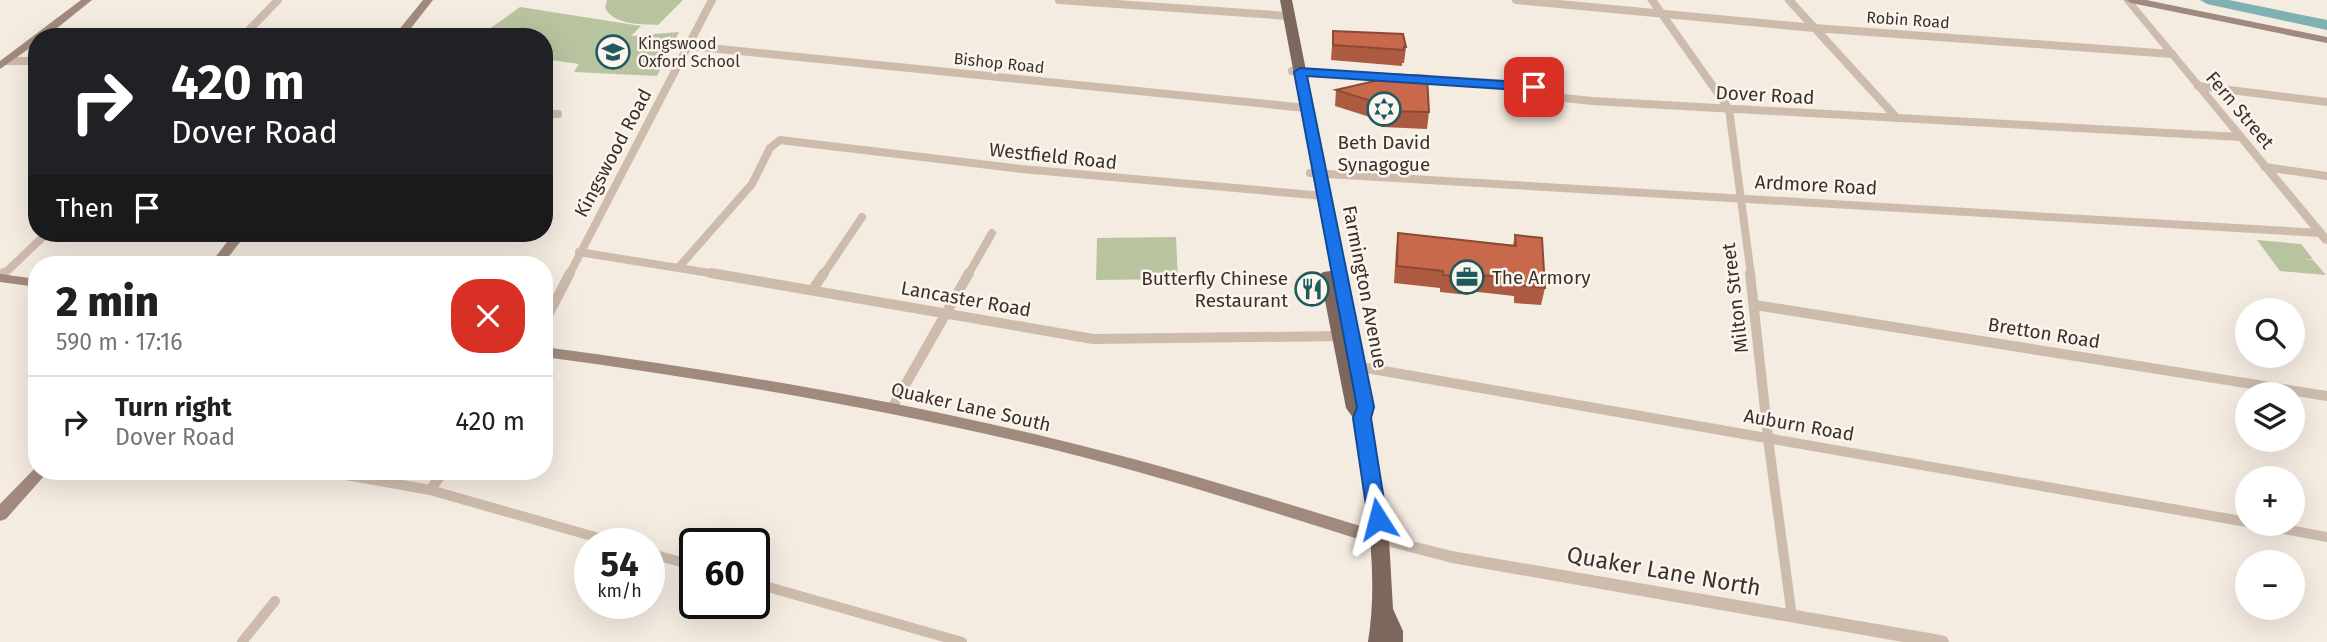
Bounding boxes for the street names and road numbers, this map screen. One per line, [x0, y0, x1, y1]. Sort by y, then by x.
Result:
street label: Robin Road [1866, 8, 1950, 32]
street label: Bishop Road [953, 49, 1045, 77]
street label: Fern Street [2201, 67, 2279, 154]
street label: Dover Road [1715, 81, 1815, 109]
street label: Kingswood Road [569, 85, 657, 221]
street label: Westfield Road [988, 138, 1118, 174]
street label: Ardmore Road [1754, 170, 1878, 200]
street label: Farmington Avenue [1338, 204, 1392, 370]
street label: Milton Street [1717, 241, 1753, 355]
street label: Lancaster Road [899, 276, 1033, 322]
street label: Bretton Road [1986, 313, 2102, 353]
street label: Quaker Lane South [889, 377, 1053, 437]
street label: Auburn Road [1742, 404, 1856, 446]
street label: Quaker Lane North [1565, 540, 1763, 602]

